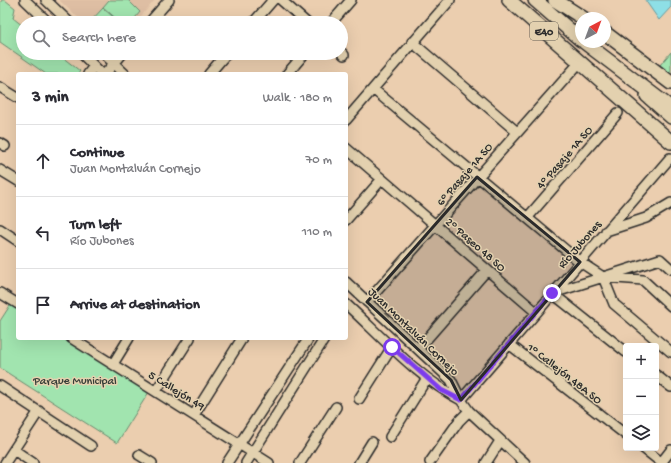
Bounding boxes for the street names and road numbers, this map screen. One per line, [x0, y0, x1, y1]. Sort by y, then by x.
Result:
road number: E40 [530, 22, 558, 40]
street label: 4° Pasaje 1A SO [535, 124, 597, 192]
street label: 6° Pasaje 1A SO [434, 141, 497, 210]
street label: 2° Paseo 48 SO [442, 216, 508, 275]
street label: Río Jubones [556, 218, 605, 272]
street label: Juan Montalván Cornejo [364, 285, 461, 379]
street label: 1° Callejón 48A SO [523, 340, 604, 408]
street label: 5 Callejón 49 [145, 369, 207, 415]

